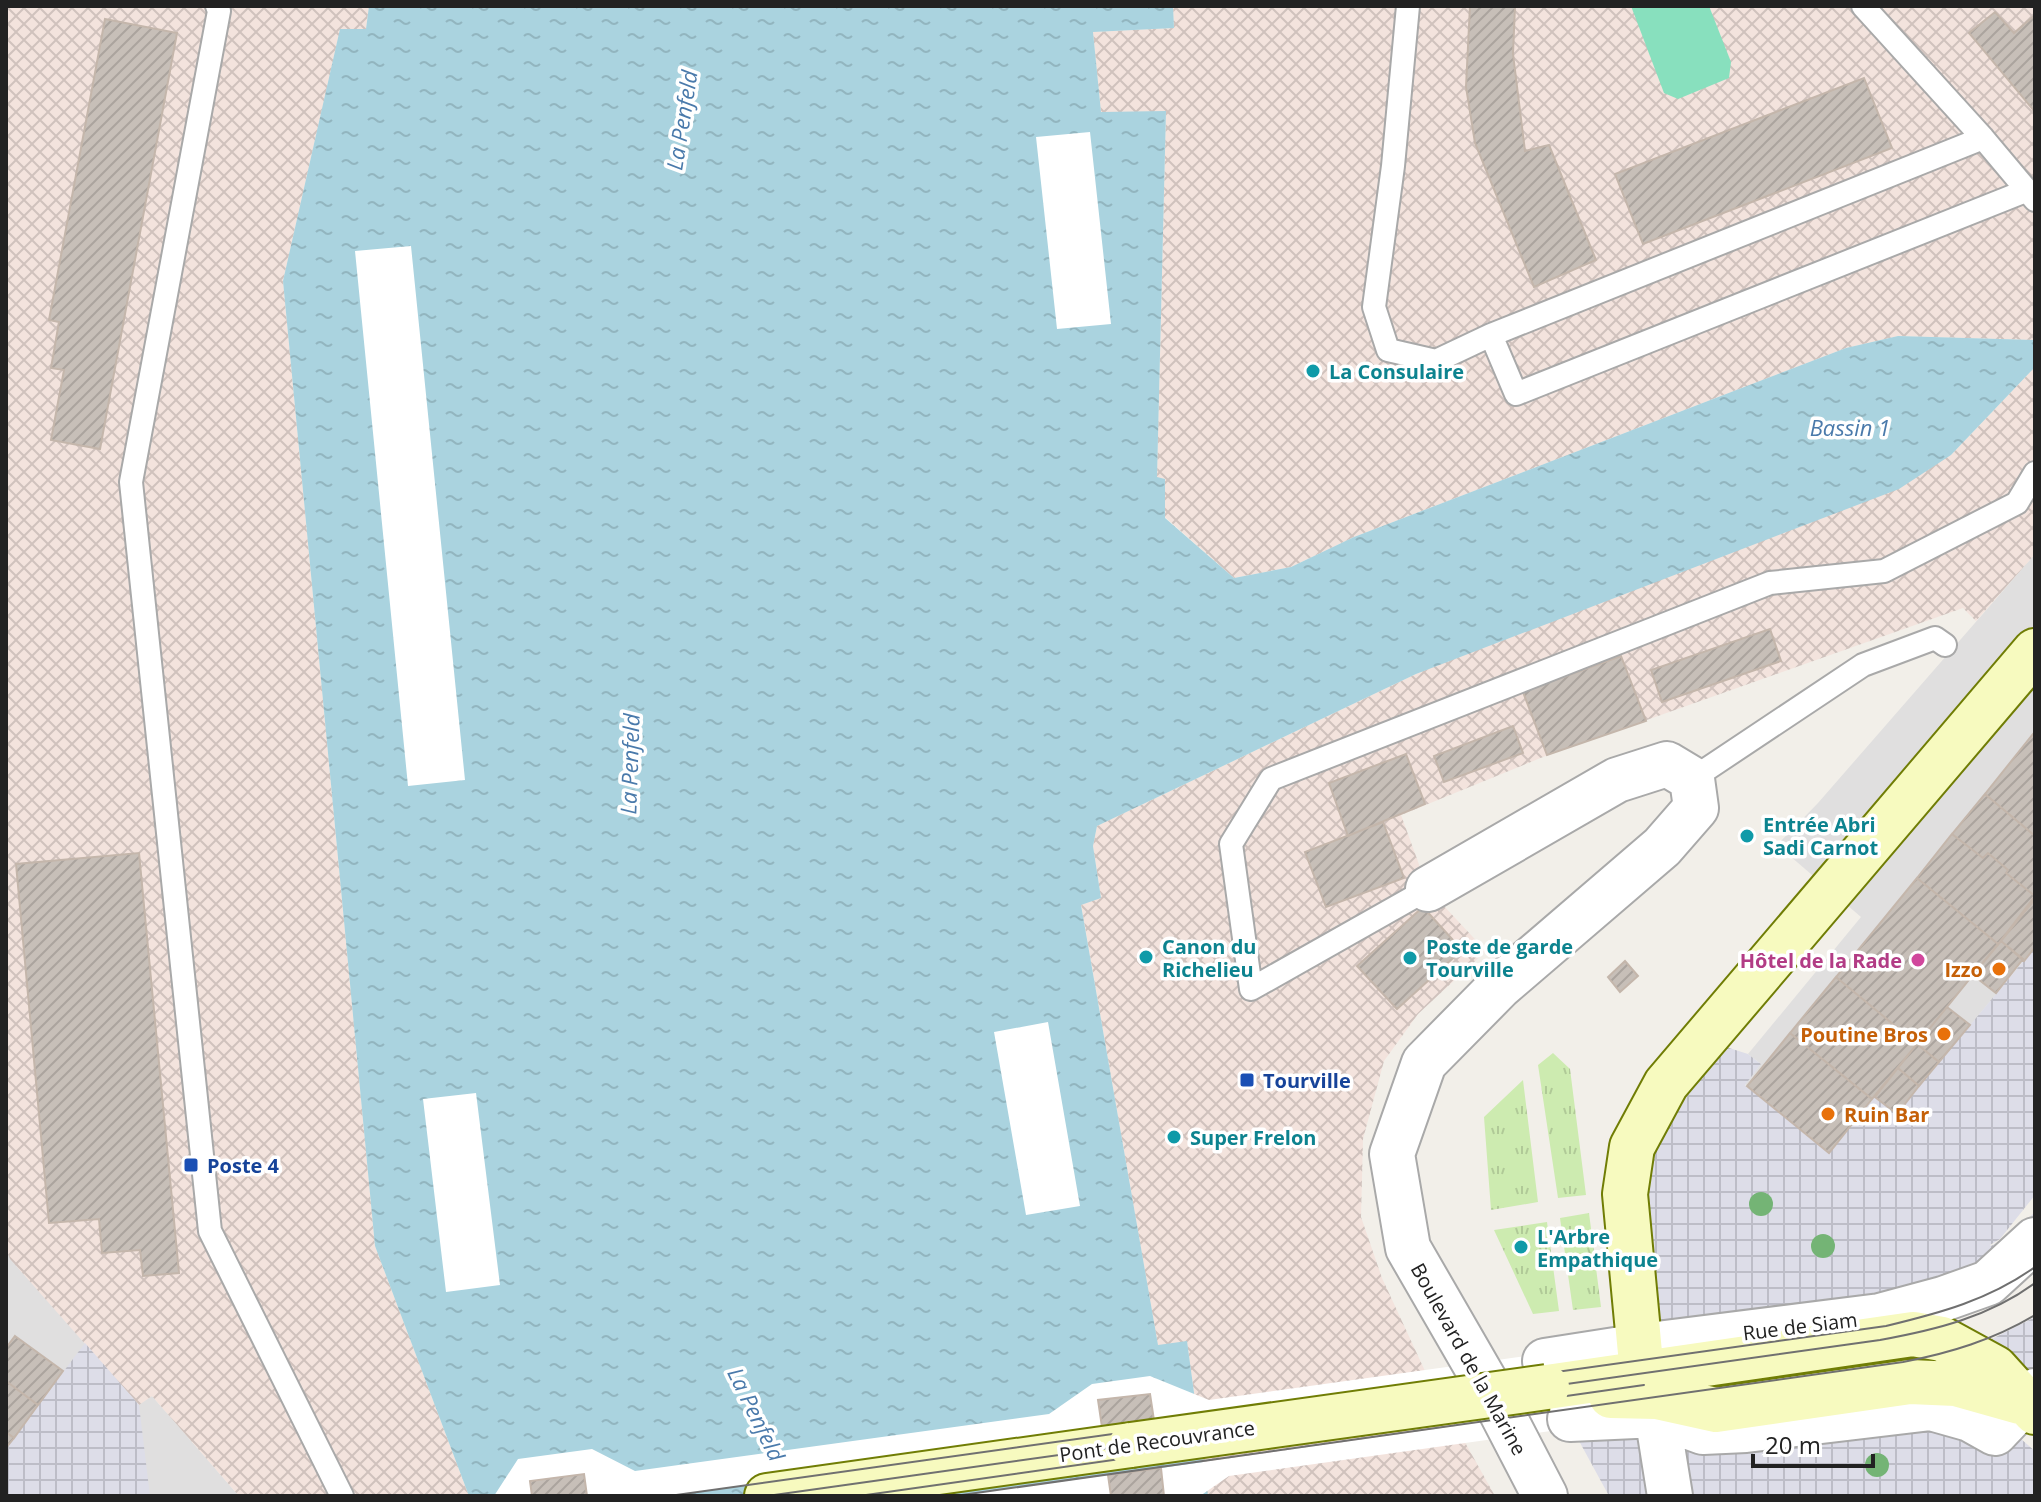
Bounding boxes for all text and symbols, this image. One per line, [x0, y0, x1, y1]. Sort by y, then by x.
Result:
water label: La Penfeld [658, 67, 704, 172]
place label: La Consulaire [1329, 358, 1464, 385]
marker: La Consulaire [1304, 362, 1322, 380]
water label: Bassin 1 [1810, 412, 1890, 442]
water label: La Penfeld [612, 712, 646, 815]
place label: Entrée Abri Sadi Carnot [1763, 811, 1878, 861]
marker: Entrée Abri Sadi Carnot [1738, 827, 1756, 845]
place label: Canon du Richelieu [1162, 933, 1257, 983]
place label: Poste de garde Tourville [1426, 933, 1573, 983]
place label: Hôtel de la Rade [1740, 947, 1902, 974]
marker: Canon du Richelieu [1137, 948, 1155, 966]
marker: Poste de garde Tourville [1401, 949, 1419, 967]
marker: Hôtel de la Rade [1909, 951, 1927, 969]
place label: Izzo [1944, 956, 1983, 983]
marker: Izzo [1990, 960, 2008, 978]
place label: Poutine Bros [1800, 1021, 1928, 1048]
marker: Poutine Bros [1935, 1025, 1953, 1043]
place label: Tourville [1263, 1067, 1351, 1094]
marker: Tourville [1238, 1071, 1256, 1089]
place label: Ruin Bar [1844, 1101, 1929, 1128]
marker: Ruin Bar [1819, 1105, 1837, 1123]
place label: Super Frelon [1190, 1124, 1316, 1151]
marker: Super Frelon [1165, 1128, 1183, 1146]
place label: Poste 4 [207, 1152, 280, 1179]
marker: Poste 4 [182, 1156, 200, 1174]
place label: L'Arbre Empathique [1537, 1223, 1658, 1273]
marker: L'Arbre Empathique [1512, 1238, 1530, 1256]
street label: Boulevard de la Marine [1405, 1258, 1533, 1460]
street label: Rue de Siam [1741, 1306, 1859, 1346]
water label: La Penfeld [721, 1362, 793, 1467]
street label: Pont de Recouvrance [1058, 1414, 1256, 1468]
scale bar [1753, 1418, 1873, 1468]
text: 20 m [1765, 1428, 1821, 1461]

